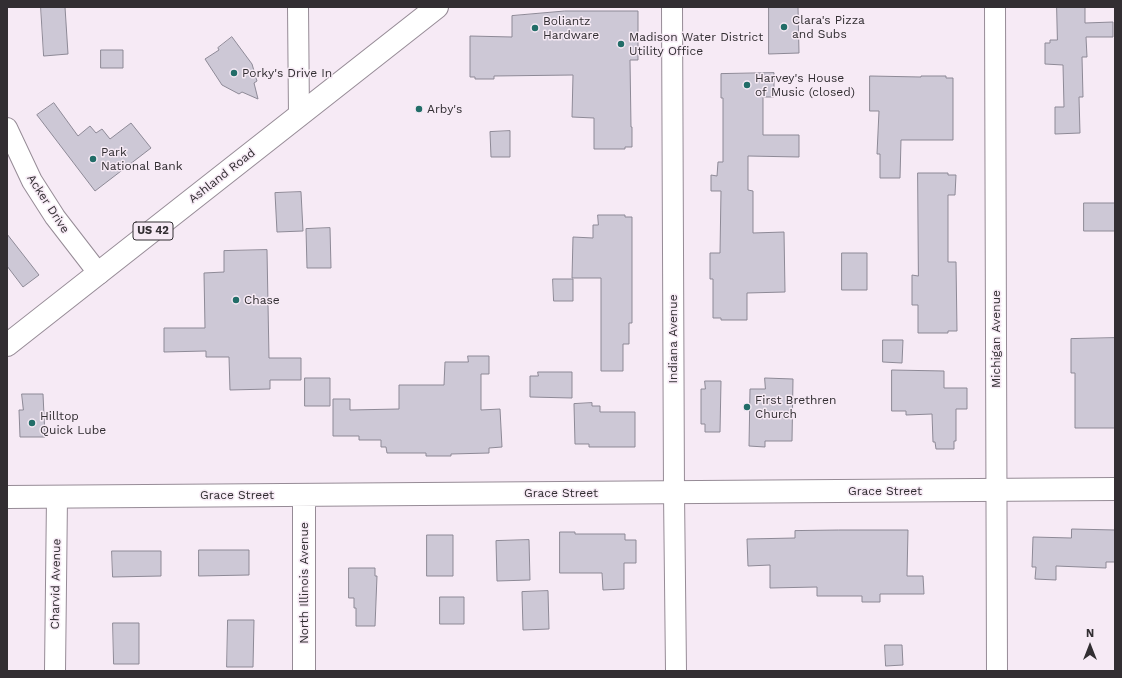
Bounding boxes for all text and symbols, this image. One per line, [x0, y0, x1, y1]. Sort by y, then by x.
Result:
place label: Clara's Pizza and Subs [792, 13, 865, 41]
place label: Boliantz Hardware [543, 14, 599, 42]
marker: Clara's Pizza and Subs [779, 22, 789, 32]
marker: Boliantz Hardware [530, 23, 540, 33]
place label: Madison Water District Utility Office [629, 30, 763, 58]
marker: Madison Water District Utility Office [616, 39, 626, 49]
place label: Porky's Drive In [242, 66, 332, 80]
marker: Porky's Drive In [229, 68, 239, 78]
place label: Harvey's House of Music (closed) [755, 71, 855, 99]
marker: Harvey's House of Music (closed) [742, 80, 752, 90]
place label: Arby's [427, 102, 462, 116]
marker: Arby's [414, 104, 424, 114]
place label: Park National Bank [101, 145, 183, 173]
street label: Ashland Road [186, 146, 258, 206]
marker: Park National Bank [88, 154, 98, 164]
street label: Acker Drive [24, 172, 72, 236]
road number: US 42 [133, 222, 173, 240]
street label: Michigan Avenue [989, 290, 1003, 388]
place label: Chase [244, 293, 280, 307]
street label: Indiana Avenue [666, 294, 680, 384]
marker: Chase [231, 295, 241, 305]
place label: First Brethren Church [755, 393, 836, 421]
marker: First Brethren Church [742, 402, 752, 412]
place label: Hilltop Quick Lube [40, 409, 106, 437]
marker: Hilltop Quick Lube [27, 418, 37, 428]
street label: Grace Street [848, 484, 922, 498]
street label: Grace Street [524, 486, 598, 500]
street label: Grace Street [200, 488, 274, 502]
street label: North Illinois Avenue [297, 522, 311, 644]
street label: Charvid Avenue [48, 538, 64, 630]
north arrow [1070, 626, 1110, 666]
text: N [1086, 627, 1094, 640]

